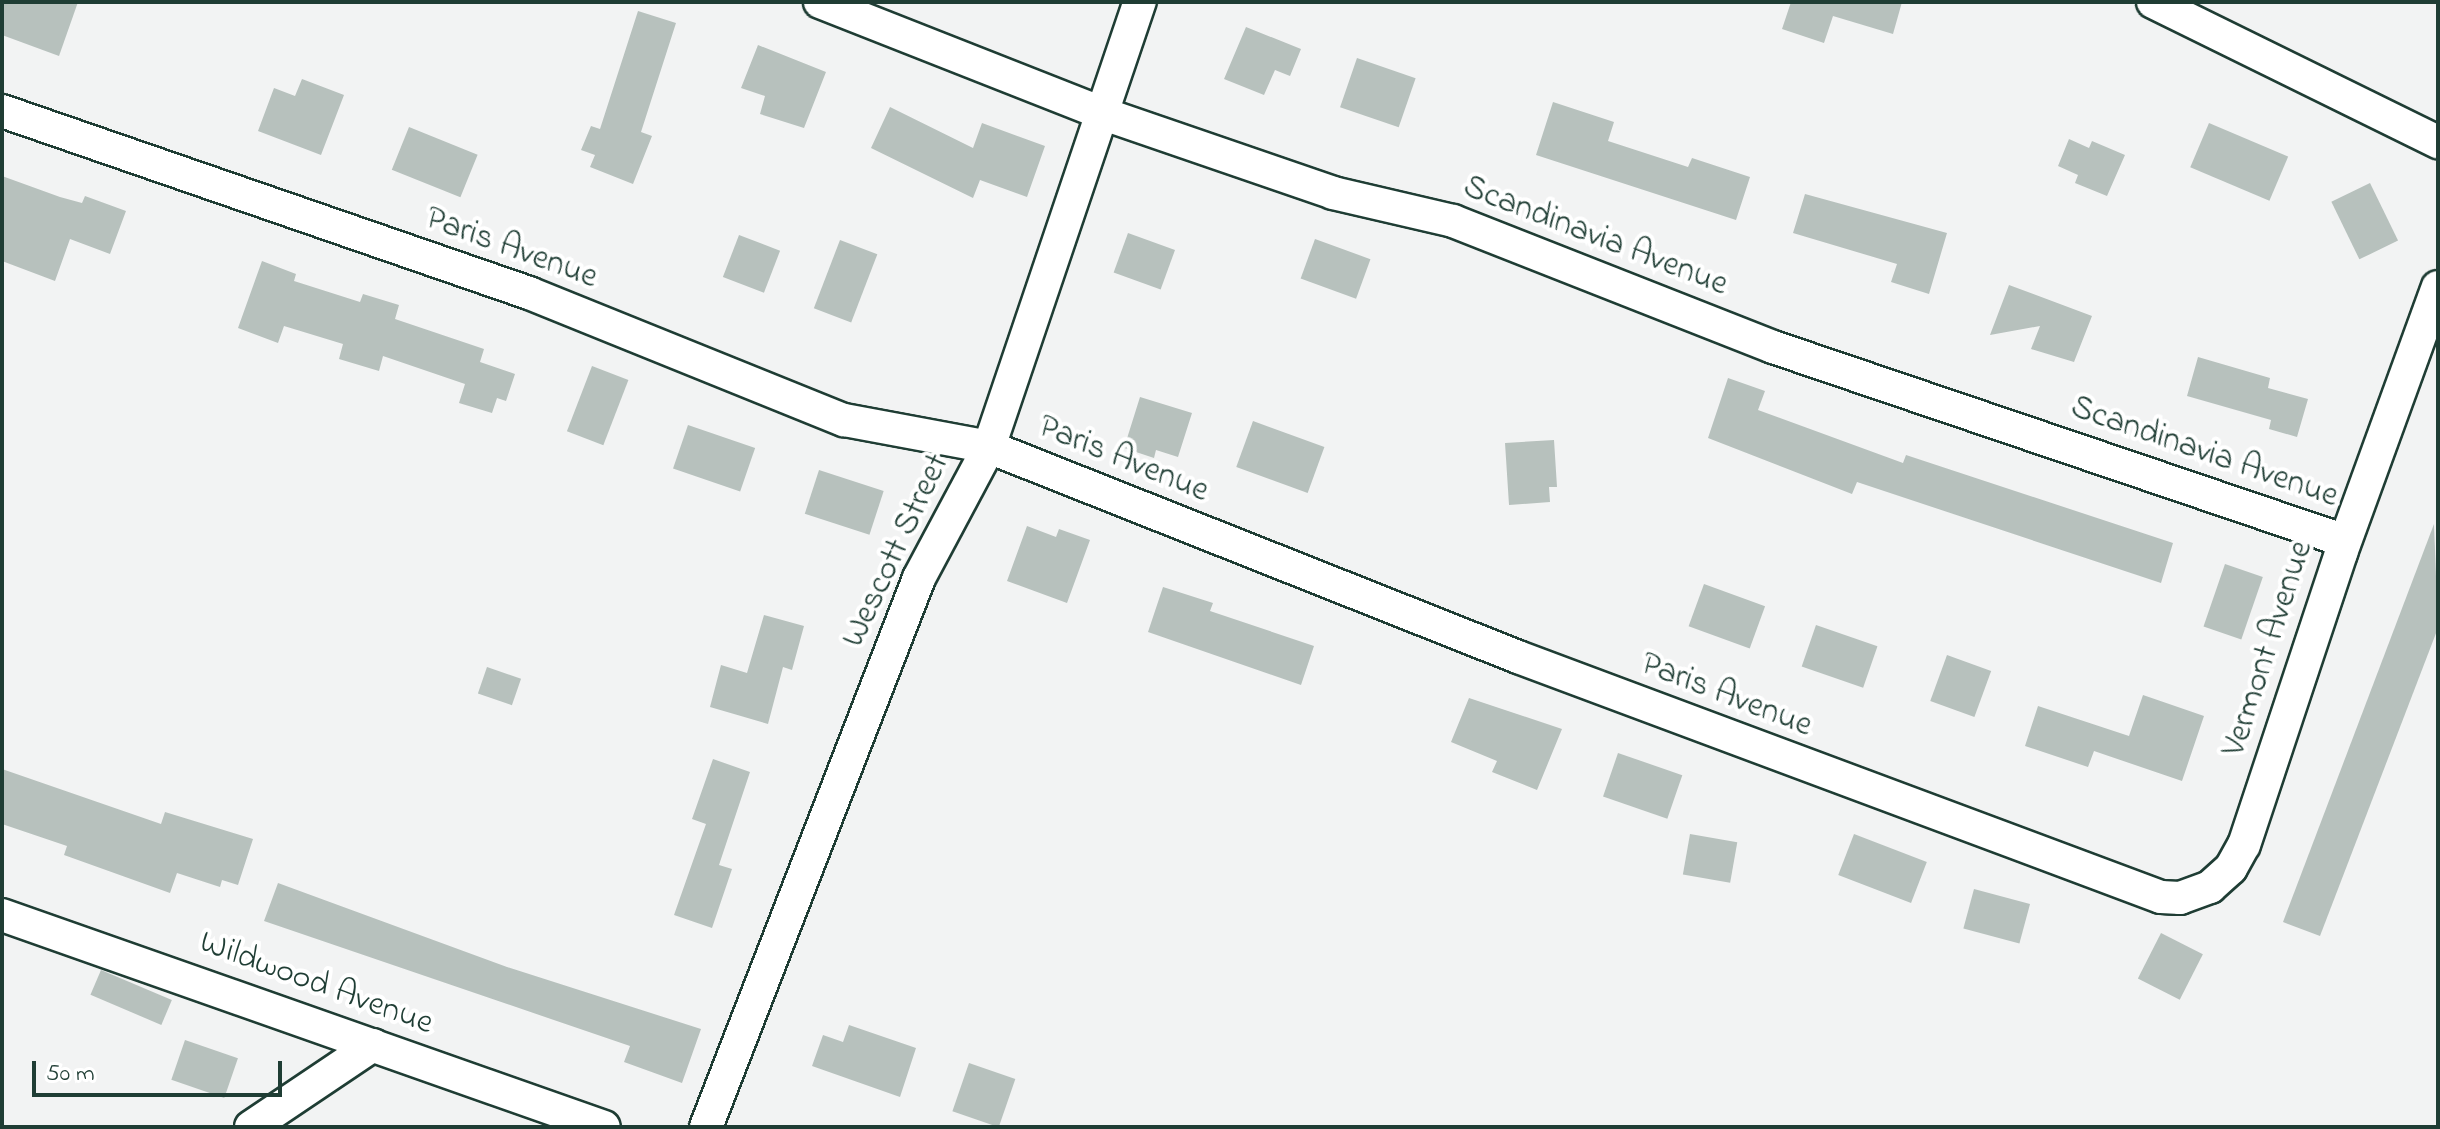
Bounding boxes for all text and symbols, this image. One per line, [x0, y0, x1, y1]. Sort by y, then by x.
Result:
street label: Scandinavia Avenue [1457, 168, 1733, 306]
street label: Paris Avenue [419, 199, 603, 299]
street label: Scandinavia Avenue [2065, 388, 2343, 518]
street label: Paris Avenue [1032, 407, 1214, 513]
street label: Wescott Street [834, 448, 960, 654]
street label: Vermont Avenue [2215, 536, 2323, 762]
street label: Paris Avenue [1635, 645, 1817, 747]
street label: Wildwood Avenue [194, 923, 438, 1045]
scale bar [36, 1045, 286, 1095]
text: 50 m [46, 1057, 95, 1092]

